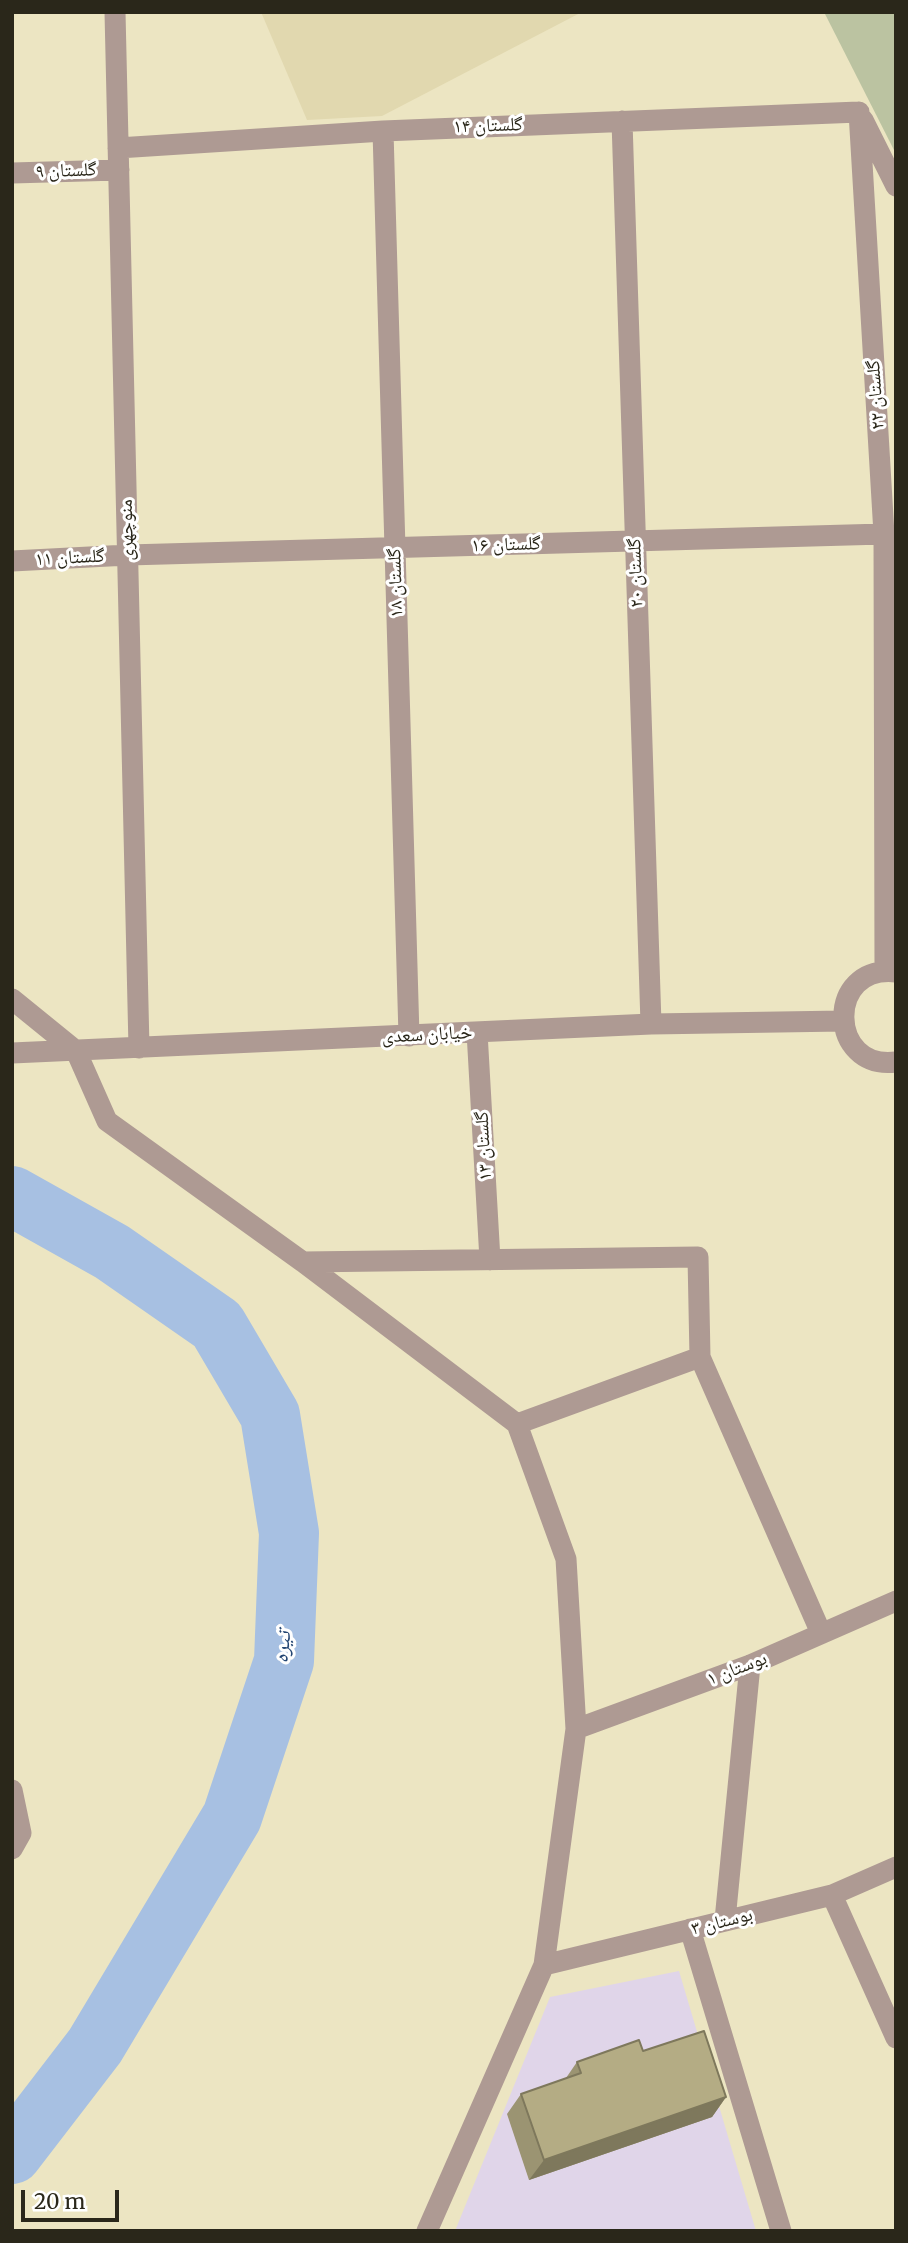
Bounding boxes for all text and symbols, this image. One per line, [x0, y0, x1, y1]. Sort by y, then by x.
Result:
street label: گلستان ۱۴ [453, 113, 523, 139]
street label: گلستان ۹ [35, 159, 97, 183]
street label: گلستان ۲۲ [862, 360, 890, 430]
street label: منوچهری [115, 499, 139, 561]
street label: گلستان ۱۶ [471, 532, 541, 558]
street label: گلستان ۲۰ [623, 538, 649, 608]
street label: گلستان ۱۱ [35, 545, 105, 571]
street label: گلستان ۱۸ [383, 548, 409, 618]
street label: خیابان سعدی [381, 1021, 473, 1049]
street label: گلستان ۱۳ [471, 1111, 497, 1181]
water label: تيره [269, 1630, 297, 1664]
street label: بوستان ۱ [704, 1647, 770, 1691]
street label: بوستان ۳ [689, 1903, 755, 1941]
scale bar [24, 2176, 122, 2220]
text: 20 m [34, 2188, 85, 2215]

